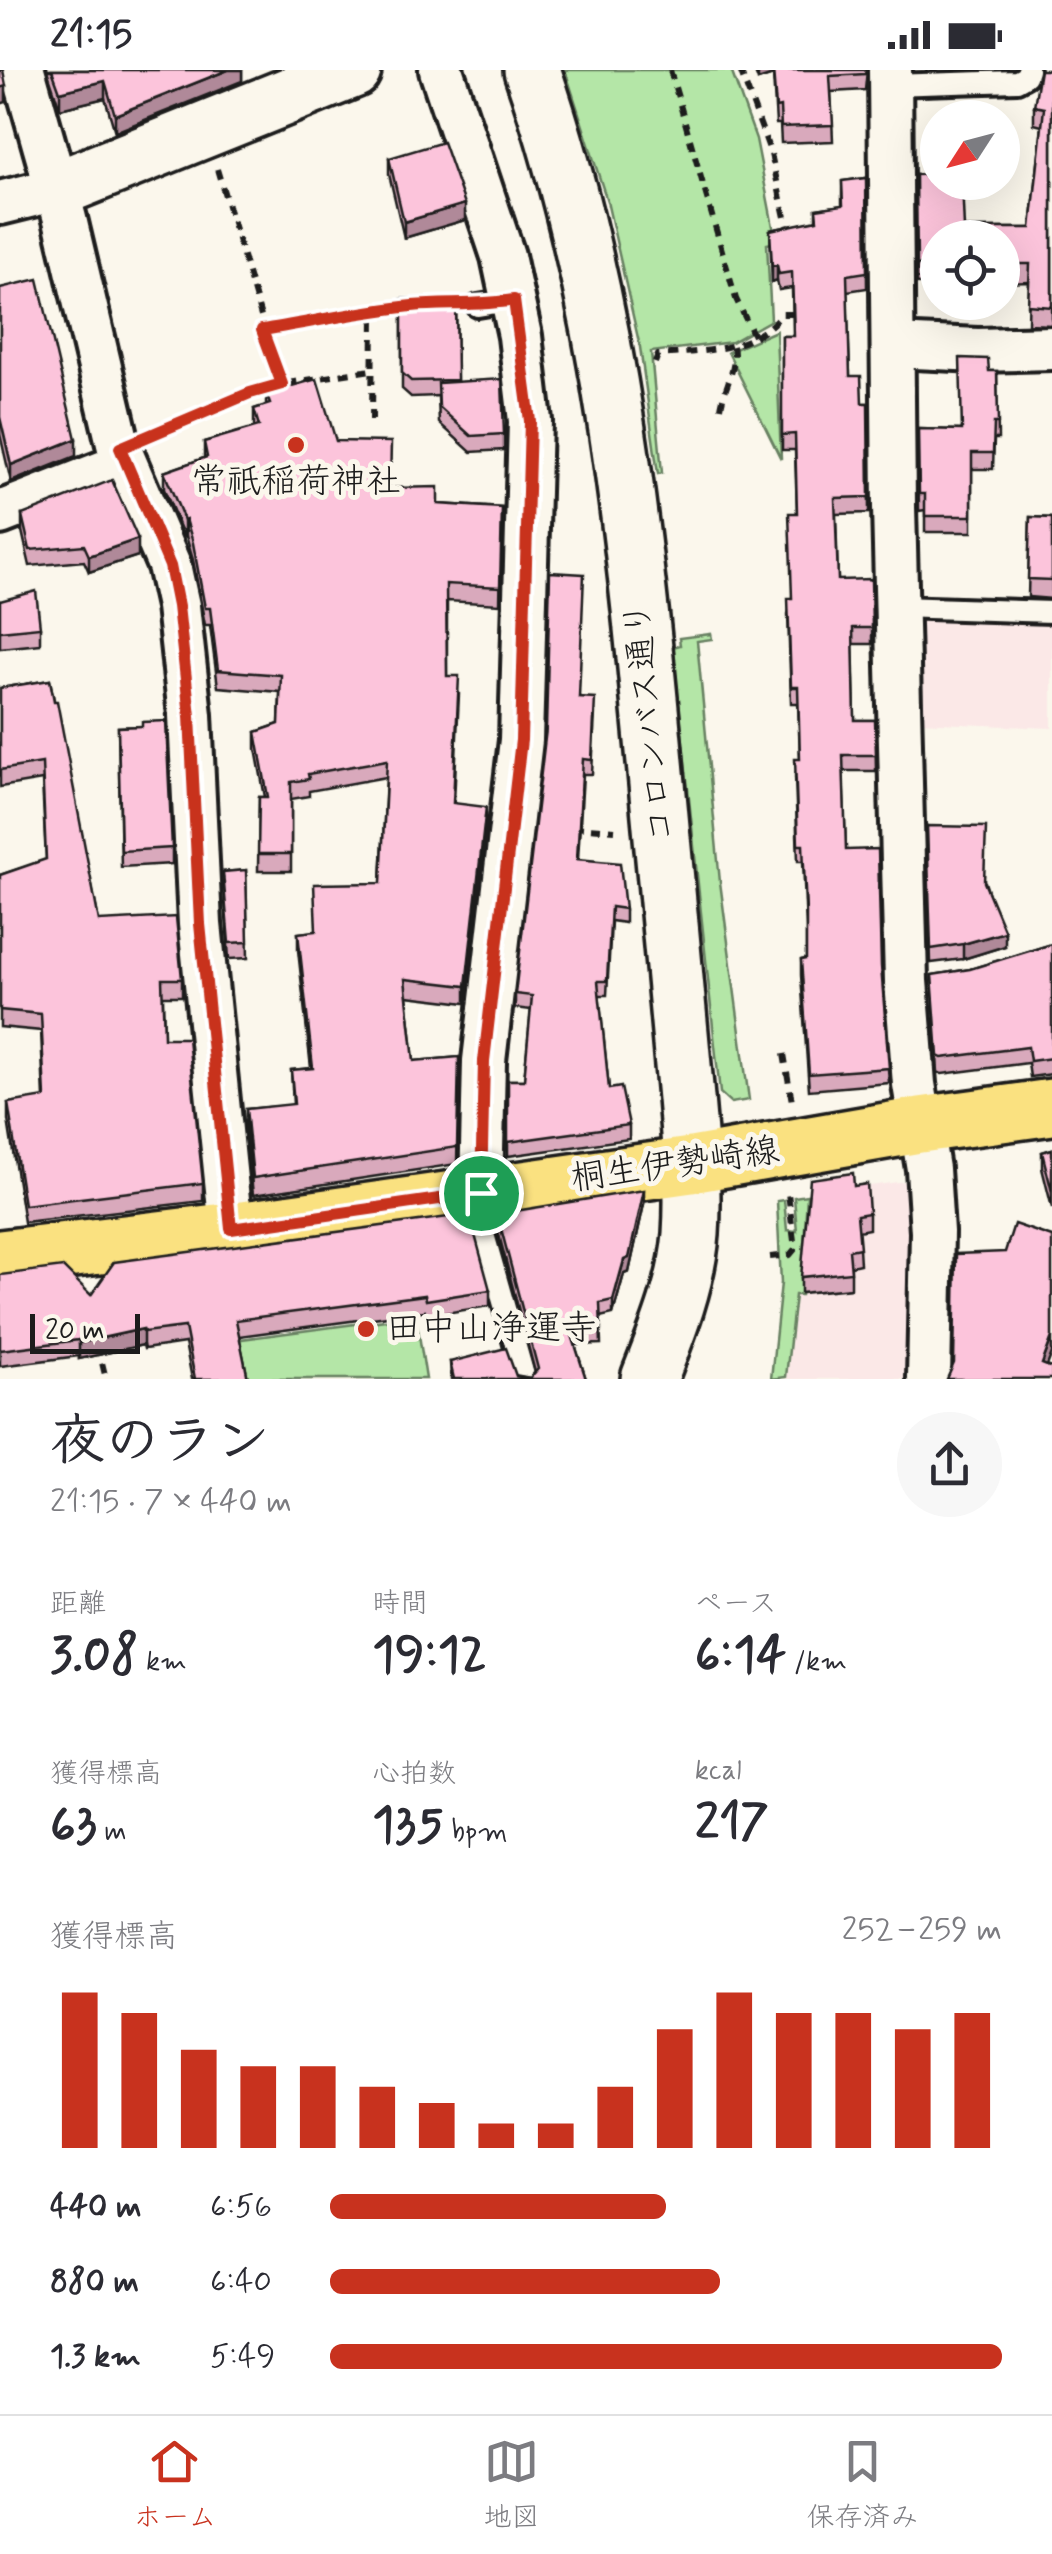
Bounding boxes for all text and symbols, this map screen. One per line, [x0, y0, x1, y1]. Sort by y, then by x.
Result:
text: 21:15 [50, 11, 132, 60]
north arrow [920, 100, 1020, 200]
map controls [920, 100, 1020, 320]
button: locate [920, 220, 1020, 320]
marker: 常祇稲荷神社 [285, 434, 307, 456]
place label: 常祇稲荷神社 [191, 459, 401, 505]
street label: コロンバス通り [614, 598, 686, 846]
street label: 桐生伊勢崎線 [568, 1128, 782, 1202]
pin [439, 1151, 524, 1236]
icon: arrive [454, 1166, 509, 1221]
place label: 田中山浄運寺 [386, 1306, 596, 1352]
scale bar [30, 1309, 140, 1354]
text: 20 m [45, 1313, 105, 1350]
marker: 田中山浄運寺 [355, 1318, 377, 1340]
text: 夜のラン [50, 1407, 270, 1479]
button: share [897, 1412, 1002, 1517]
text: 21:15 · 7 × 440 m [50, 1481, 292, 1523]
text: 距離 [50, 1586, 106, 1623]
text: 時間 [372, 1586, 428, 1623]
text: ペース [695, 1586, 777, 1623]
text: 3.08 [50, 1623, 138, 1689]
text: 19:12 [372, 1623, 487, 1689]
text: 6:14 [695, 1623, 786, 1689]
text: km [138, 1644, 187, 1681]
text: /km [786, 1644, 847, 1681]
text: kcal [695, 1753, 742, 1790]
text: 獲得標高 [50, 1756, 162, 1793]
text: 心拍数 [372, 1756, 456, 1793]
text: 217 [695, 1790, 769, 1856]
text: 63 [50, 1793, 97, 1859]
text: 135 [372, 1793, 444, 1859]
text: m [97, 1814, 127, 1851]
text: bpm [444, 1814, 508, 1851]
text: 252–259 m [842, 1909, 1002, 1951]
text: 獲得標高 [50, 1916, 178, 1958]
text: 440 m [50, 2186, 141, 2228]
text: 6:56 [210, 2186, 272, 2228]
text: 880 m [50, 2261, 139, 2303]
text: 6:40 [210, 2261, 272, 2303]
text: 1.3 km [50, 2336, 141, 2378]
text: 5:49 [210, 2336, 275, 2378]
tab: ホーム [134, 2434, 216, 2537]
tab: 地図 [483, 2434, 539, 2537]
tab: 保存済み [806, 2434, 918, 2537]

